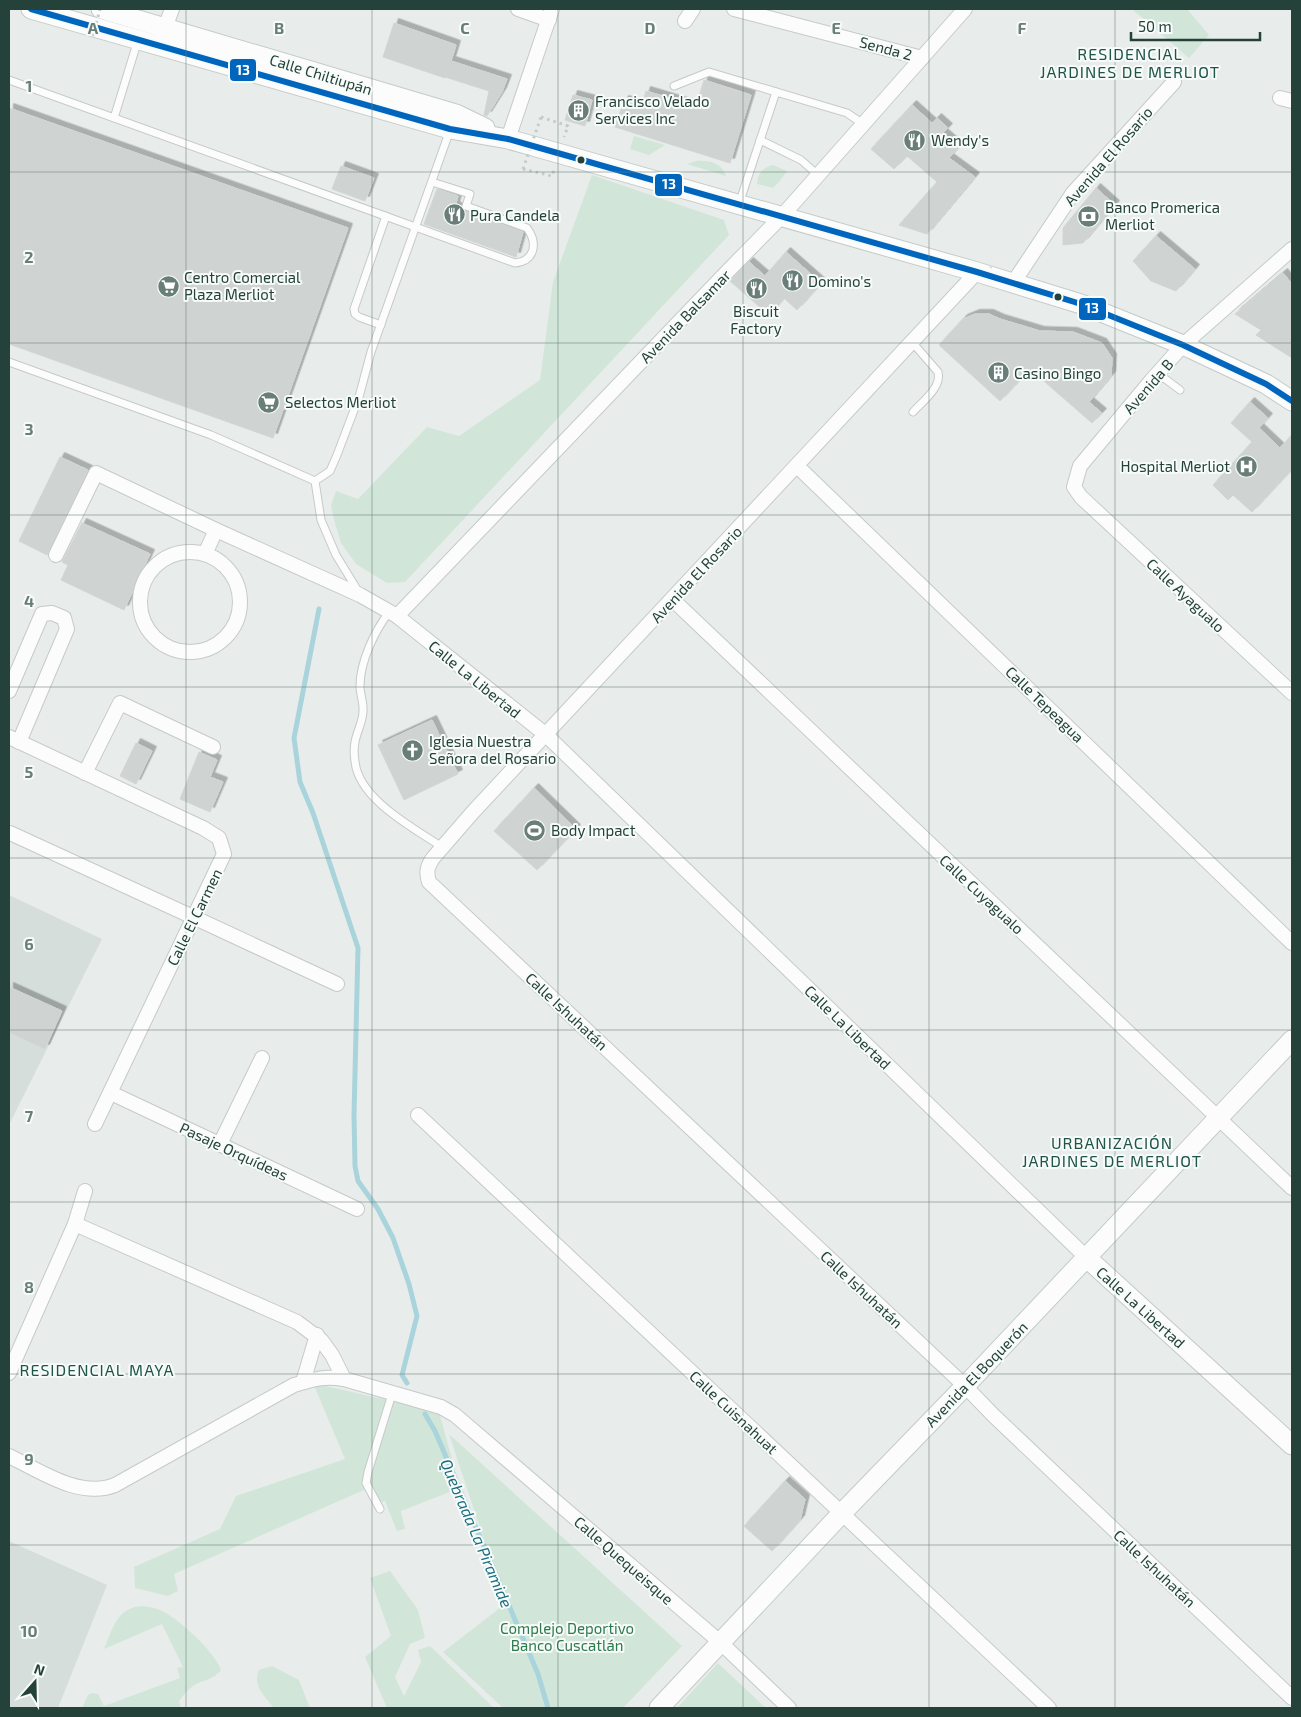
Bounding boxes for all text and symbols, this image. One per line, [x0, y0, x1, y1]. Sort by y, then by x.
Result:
scale bar [1131, 10, 1260, 42]
text: 50 m [1138, 17, 1172, 35]
text: A [88, 18, 99, 37]
text: B [274, 18, 284, 37]
text: C [460, 18, 470, 37]
text: D [645, 18, 656, 37]
text: E [831, 18, 841, 37]
text: F [1018, 18, 1027, 37]
street label: Senda 2 [858, 32, 914, 64]
district label: RESIDENCIAL JARDINES DE MERLIOT [1040, 44, 1220, 81]
street label: Calle Chiltiupán [268, 50, 374, 98]
line badge: 13 [229, 58, 257, 82]
text: 13 [236, 61, 250, 78]
text: 1 [26, 76, 32, 95]
place label: Francisco Velado Services Inc [595, 92, 710, 127]
building icon: Francisco Velado Services Inc [567, 98, 591, 122]
street label: Avenida El Rosario [1060, 103, 1156, 209]
restaurant icon: Wendy's [903, 128, 927, 152]
place label: Wendy's [931, 131, 989, 149]
unlabelled marker [576, 155, 586, 165]
line badge: 13 [654, 173, 683, 197]
text: 13 [662, 175, 676, 192]
place label: Banco Promerica Merliot [1105, 198, 1220, 233]
restaurant icon: Pura Candela [442, 203, 466, 227]
bank icon: Banco Promerica Merliot [1077, 204, 1101, 228]
place label: Pura Candela [470, 206, 560, 224]
text: 2 [24, 247, 34, 266]
street label: Avenida Balsamar [636, 266, 734, 366]
place label: Centro Comercial Plaza Merliot [184, 268, 301, 303]
restaurant icon: Domino's [780, 269, 804, 293]
place label: Domino's [808, 272, 871, 290]
supermarket icon: Centro Comercial Plaza Merliot [156, 274, 180, 298]
restaurant icon: Biscuit Factory [744, 276, 768, 300]
unlabelled marker [1053, 292, 1063, 302]
line badge: 13 [1078, 297, 1107, 321]
text: 13 [1085, 299, 1099, 316]
place label: Biscuit Factory [730, 302, 782, 337]
street label: Avenida B [1119, 355, 1177, 417]
building icon: Casino Bingo [986, 361, 1010, 385]
place label: Casino Bingo [1014, 364, 1101, 382]
supermarket icon: Selectos Merliot [257, 390, 281, 414]
place label: Selectos Merliot [285, 393, 396, 411]
text: 3 [24, 419, 34, 438]
hospital icon: Hospital Merliot [1234, 454, 1258, 478]
place label: Hospital Merliot [1120, 457, 1230, 475]
street label: Avenida El Rosario [647, 522, 745, 626]
street label: Calle Ayagualo [1143, 554, 1229, 636]
text: 4 [24, 591, 34, 610]
street label: Calle La Libertad [425, 636, 525, 722]
street label: Calle Tepeagua [1002, 662, 1088, 746]
place label: Iglesia Nuestra Señora del Rosario [429, 732, 556, 767]
church icon: Iglesia Nuestra Señora del Rosario [401, 738, 425, 762]
text: 5 [25, 762, 34, 781]
sports icon: Body Impact [523, 818, 547, 842]
place label: Body Impact [551, 821, 636, 839]
street label: Calle Cuyagualo [936, 850, 1028, 938]
street label: Calle El Carmen [163, 866, 225, 968]
text: 6 [24, 934, 34, 953]
street label: Calle Ishuhatán [522, 968, 612, 1054]
street label: Calle La Libertad [801, 981, 895, 1073]
text: 7 [25, 1106, 34, 1125]
street label: Pasaje Orquídeas [177, 1118, 291, 1185]
district label: URBANIZACIÓN JARDINES DE MERLIOT [1022, 1133, 1202, 1170]
street label: Calle Ishuhatán [817, 1246, 907, 1332]
street label: Calle La Libertad [1093, 1263, 1189, 1351]
text: 8 [24, 1277, 34, 1296]
street label: Avenida El Boquerón [921, 1318, 1031, 1430]
district label: RESIDENCIAL MAYA [20, 1360, 174, 1379]
street label: Calle Cuisnahuat [686, 1367, 782, 1458]
text: 9 [24, 1449, 34, 1468]
water label: Quebrada La Piramide [436, 1456, 517, 1611]
street label: Calle Quequeisque [570, 1512, 677, 1609]
street label: Calle Ishuhatán [1110, 1525, 1200, 1611]
park label: Complejo Deportivo Banco Cuscatlán [500, 1619, 634, 1654]
text: 10 [20, 1621, 38, 1640]
north arrow [10, 1657, 60, 1707]
text: N [32, 1660, 47, 1679]

